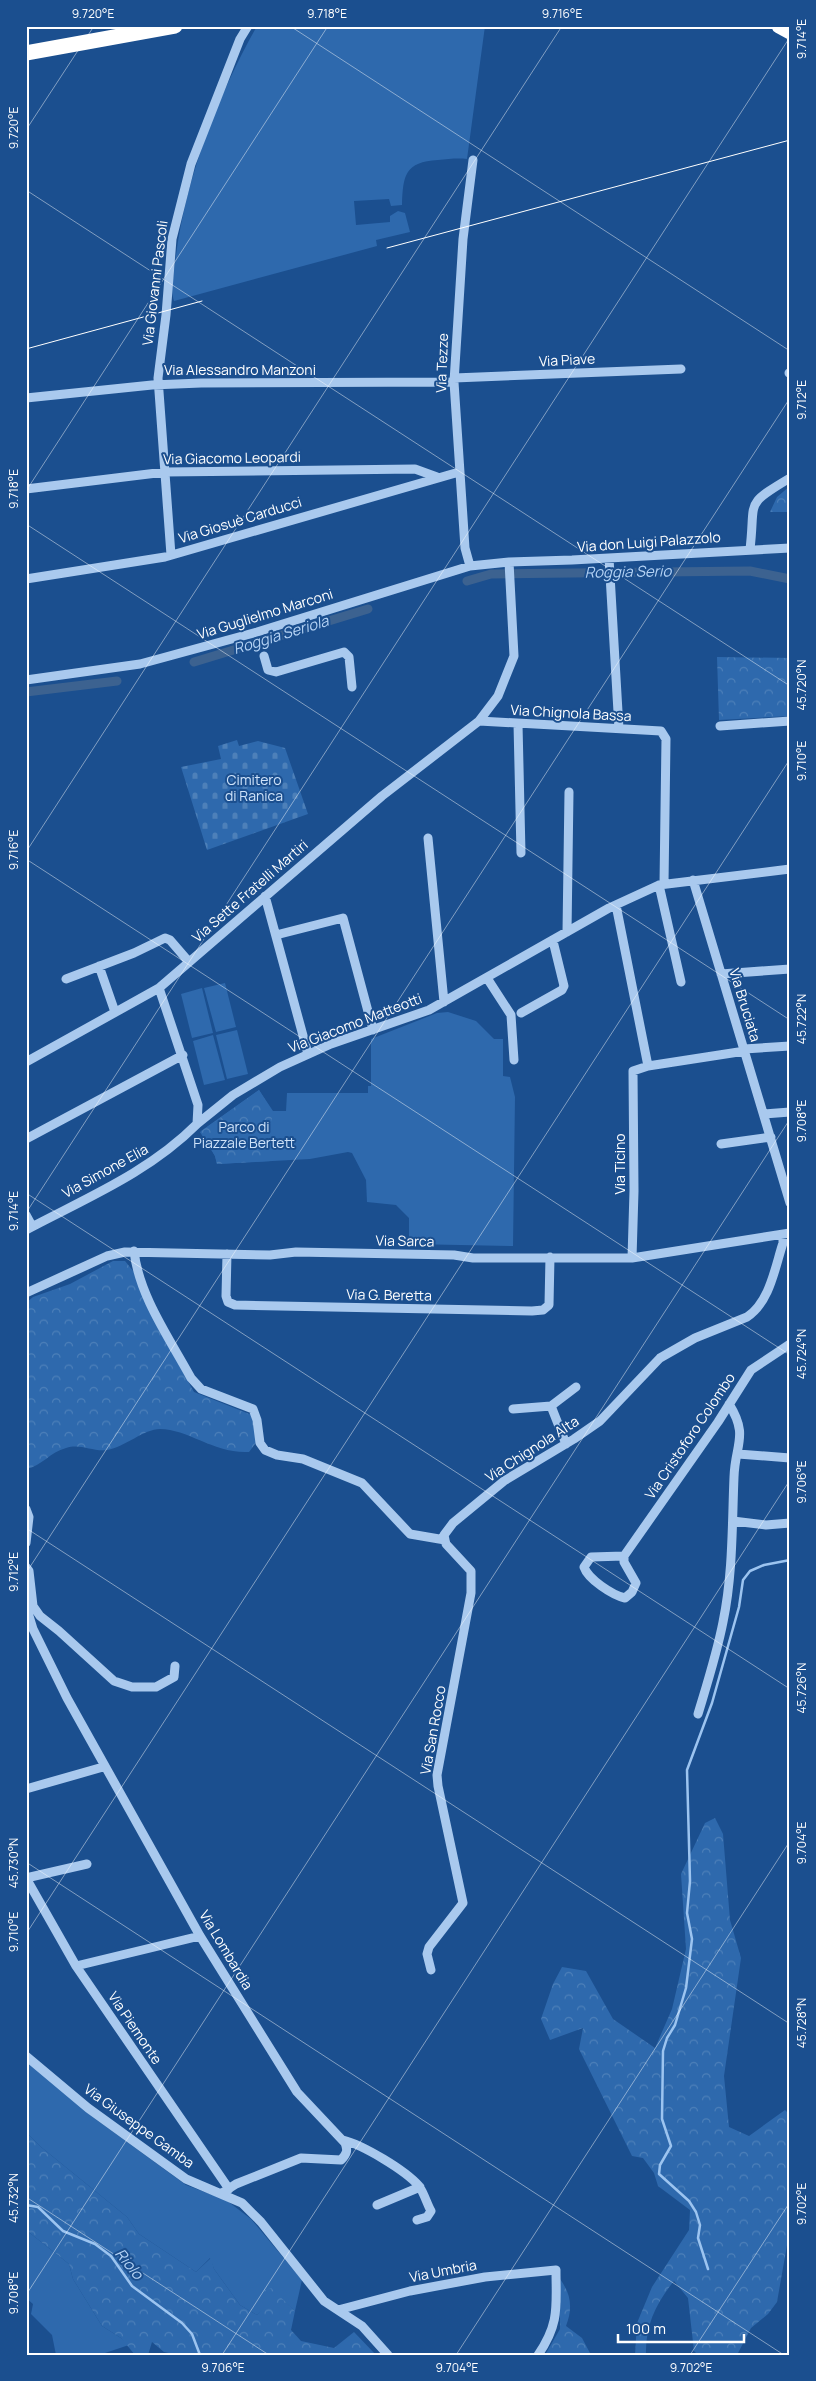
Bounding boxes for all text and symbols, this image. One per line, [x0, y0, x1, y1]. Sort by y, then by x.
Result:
text: 9.720°E [72, 5, 114, 22]
text: 9.718°E [307, 5, 347, 22]
text: 9.716°E [542, 5, 582, 22]
text: 9.714°E [793, 19, 810, 59]
text: 9.720°E [5, 107, 22, 149]
street label: Via Giovanni Pascoli [137, 219, 172, 347]
street label: Via Tezze [431, 333, 452, 393]
street label: Via Piave [538, 349, 596, 370]
street label: Via Alessandro Manzoni [164, 360, 316, 379]
text: 9.712°E [793, 380, 810, 420]
street label: Via Giacomo Leopardi [163, 447, 301, 468]
text: 9.718°E [5, 469, 22, 509]
street label: Via Giosuè Carducci [176, 492, 304, 547]
street label: Via don Luigi Palazzolo [577, 527, 721, 556]
water label: Roggia Serio [584, 560, 673, 583]
street label: Via Guglielmo Marconi [195, 584, 335, 643]
water label: Roggia Seriola [231, 610, 332, 659]
text: 45.720°N [793, 660, 810, 710]
street label: Via Chignola Bassa [510, 700, 632, 725]
text: 9.710°E [793, 741, 810, 781]
park label: Cimitero di Ranica [225, 770, 283, 805]
text: 9.716°E [5, 830, 22, 870]
street label: Via Sette Fratelli Martiri [188, 835, 312, 946]
street label: Via Bruciata [725, 966, 766, 1044]
street label: Via Giacomo Matteotti [285, 988, 424, 1057]
text: 45.722°N [793, 994, 810, 1044]
text: 9.708°E [793, 1099, 810, 1142]
park label: Parco di Piazzale Bertett [193, 1117, 295, 1152]
street label: Via Ticino [610, 1134, 629, 1195]
street label: Via Simone Elia [58, 1139, 151, 1202]
text: 9.714°E [5, 1191, 22, 1231]
street label: Via Sarca [375, 1230, 435, 1251]
street label: Via G. Beretta [346, 1284, 432, 1305]
text: 45.724°N [793, 1329, 810, 1379]
street label: Via Cristoforo Colombo [640, 1369, 739, 1503]
street label: Via Chignola Alta [481, 1411, 582, 1486]
text: 9.706°E [793, 1460, 810, 1504]
text: 9.712°E [5, 1552, 22, 1592]
text: 45.726°N [793, 1663, 810, 1713]
street label: Via San Rocco [415, 1684, 450, 1776]
text: 9.704°E [793, 1821, 810, 1864]
text: 45.730°N [5, 1838, 22, 1888]
street label: Via Lombardia [195, 1906, 258, 1993]
text: 9.710°E [5, 1912, 22, 1952]
street label: Via Piemonte [104, 1988, 167, 2068]
text: 45.728°N [793, 1998, 810, 2048]
street label: Via Giuseppe Gamba [80, 2079, 198, 2172]
text: 45.732°N [5, 2173, 22, 2223]
text: 9.702°E [793, 2183, 810, 2225]
water label: Riolo [110, 2244, 149, 2284]
street label: Via Umbria [408, 2255, 478, 2286]
text: 9.708°E [5, 2271, 22, 2314]
scale bar [618, 2311, 745, 2343]
text: 100 m [626, 2318, 666, 2339]
text: 9.706°E [201, 2359, 245, 2376]
text: 9.704°E [436, 2359, 479, 2376]
text: 9.702°E [670, 2359, 712, 2376]

